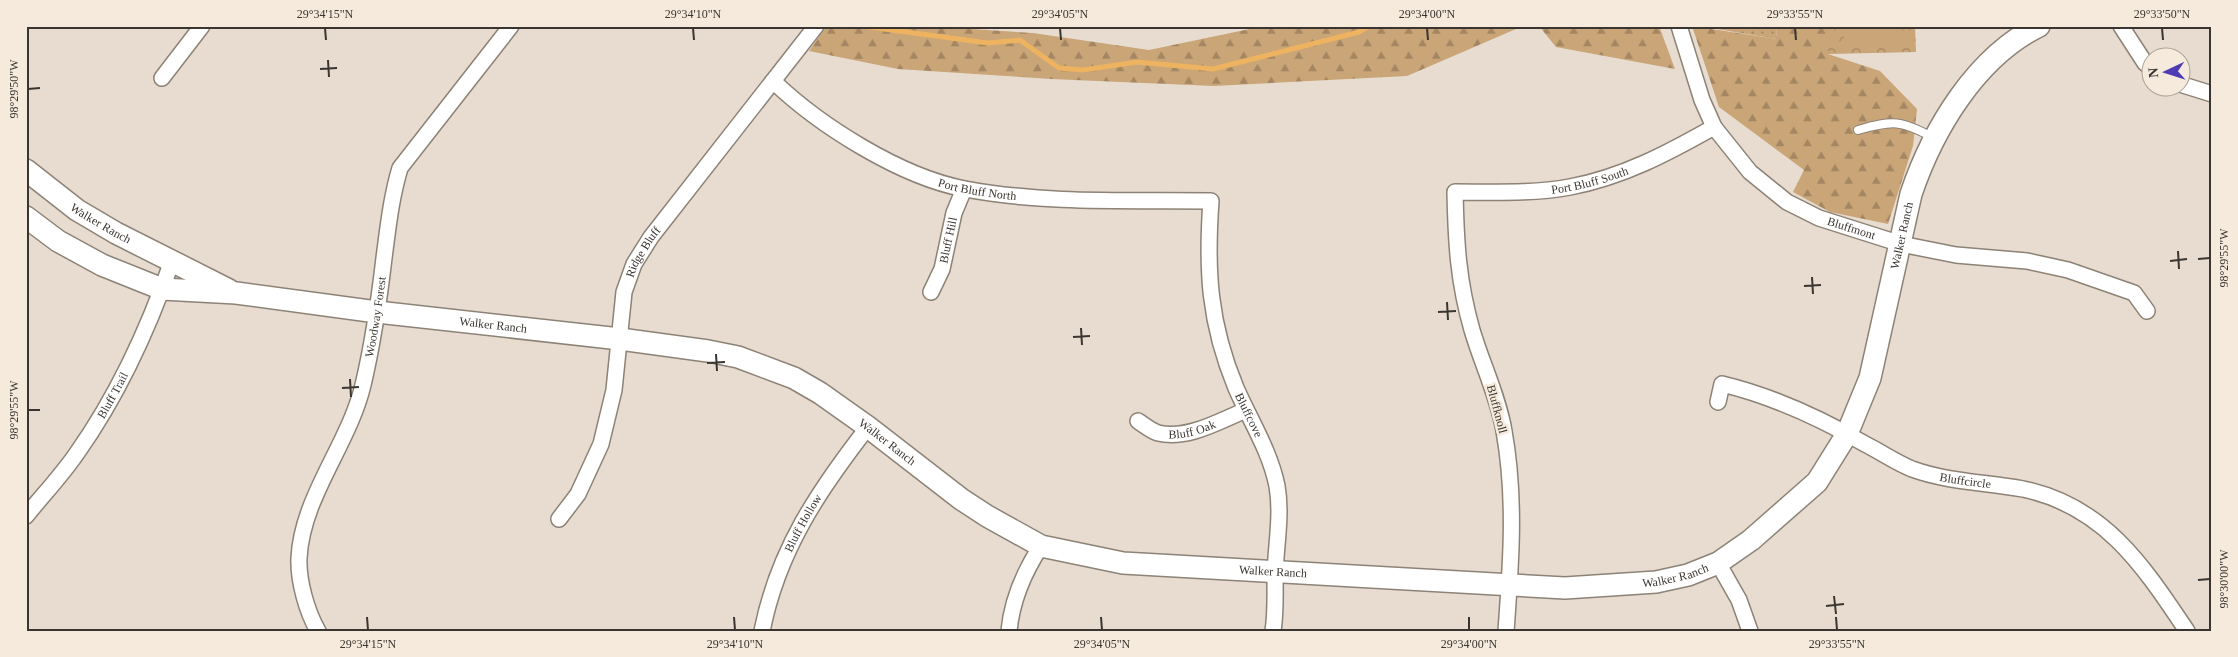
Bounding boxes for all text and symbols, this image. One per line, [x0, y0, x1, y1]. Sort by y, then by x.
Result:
text: 29°34'15"N [297, 7, 354, 21]
text: 29°34'10"N [665, 7, 722, 21]
text: 29°34'05"N [1032, 7, 1089, 21]
text: 29°34'00"N [1399, 7, 1456, 21]
text: 29°33'55"N [1767, 7, 1824, 21]
text: 29°33'50"N [2134, 7, 2191, 21]
north arrow [2140, 48, 2190, 98]
text: 98°29'50"W [7, 59, 21, 119]
text: N [2146, 67, 2161, 78]
street label: Port Bluff South [1550, 164, 1630, 197]
street label: Port Bluff North [937, 176, 1017, 203]
street label: Walker Ranch [67, 200, 133, 246]
street label: Walker Ranch [1888, 201, 1916, 270]
street label: Bluffmont [1825, 214, 1878, 243]
street label: Bluff Hill [936, 215, 960, 265]
street label: Ridge Bluff [623, 224, 663, 279]
text: 98°29'55"W [2217, 228, 2231, 288]
street label: Woodway Forest [362, 275, 389, 358]
street label: Walker Ranch [459, 314, 528, 336]
street label: Bluff Trail [94, 369, 131, 421]
text: 98°29'55"W [7, 380, 21, 440]
street label: Bluffknoll [1484, 383, 1510, 435]
street label: Bluffcove [1232, 391, 1266, 440]
street label: Walker Ranch [856, 416, 918, 468]
street label: Bluff Oak [1168, 417, 1218, 442]
street label: Bluffcircle [1938, 470, 1992, 491]
street label: Bluff Hollow [781, 491, 825, 554]
text: 98°30'00"W [2217, 549, 2231, 609]
street label: Walker Ranch [1642, 561, 1711, 590]
street label: Walker Ranch [1239, 563, 1307, 580]
text: 29°34'15"N [340, 637, 397, 651]
text: 29°34'10"N [707, 637, 764, 651]
text: 29°34'05"N [1074, 637, 1131, 651]
text: 29°34'00"N [1441, 637, 1498, 651]
text: 29°33'55"N [1809, 637, 1866, 651]

